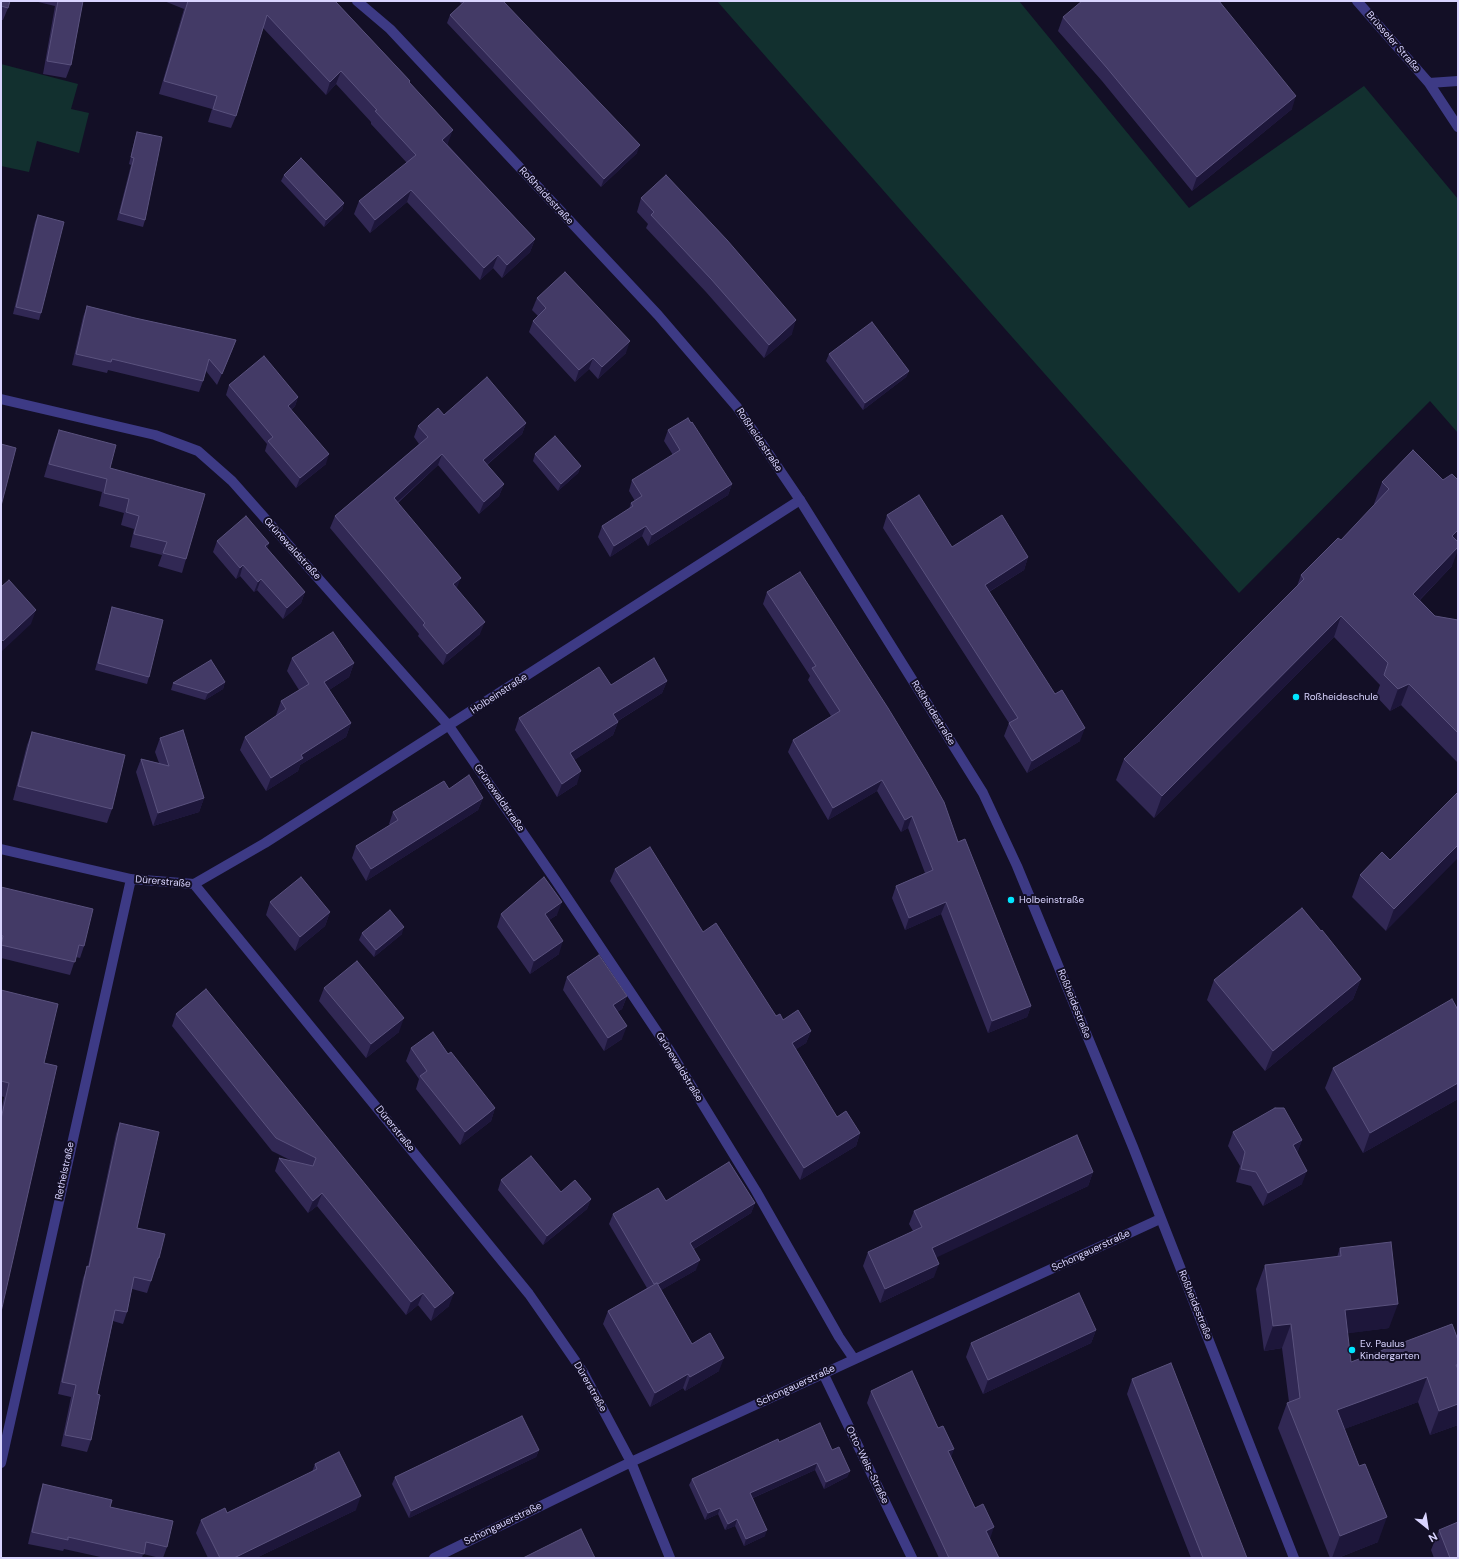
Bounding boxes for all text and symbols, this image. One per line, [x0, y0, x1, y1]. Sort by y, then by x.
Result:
street label: Brüsseler Straße [1363, 9, 1423, 75]
street label: Roßheidestraße [516, 165, 576, 227]
street label: Roßheidestraße [733, 406, 785, 474]
street label: Grünewaldstraße [261, 515, 323, 583]
street label: Holbeinstraße [468, 671, 530, 717]
street label: Roßheidestraße [908, 678, 958, 748]
place label: Roßheideschule [1304, 691, 1378, 703]
marker: Roßheideschule [1291, 692, 1301, 702]
street label: Grünewaldstraße [471, 762, 527, 834]
street label: Dürerstraße [135, 874, 191, 890]
place label: Holbeinstraße [1019, 894, 1084, 906]
marker: Holbeinstraße [1006, 895, 1016, 905]
street label: Roßheidestraße [1055, 967, 1093, 1041]
street label: Grünewaldstraße [653, 1030, 705, 1104]
street label: Dürerstraße [373, 1104, 417, 1154]
street label: Rethelstraße [53, 1141, 77, 1201]
street label: Schongauerstraße [1050, 1228, 1132, 1274]
street label: Roßheidestraße [1176, 1268, 1214, 1342]
place label: Ev. Paulus Kindergarten [1360, 1338, 1419, 1362]
marker: Ev. Paulus Kindergarten [1347, 1345, 1357, 1355]
street label: Dürerstraße [571, 1360, 609, 1414]
street label: Schongauerstraße [755, 1363, 837, 1409]
street label: Otto-Wels-Straße [843, 1424, 891, 1506]
street label: Schongauerstraße [462, 1500, 544, 1548]
north arrow [1407, 1507, 1447, 1547]
text: N [1426, 1529, 1440, 1545]

